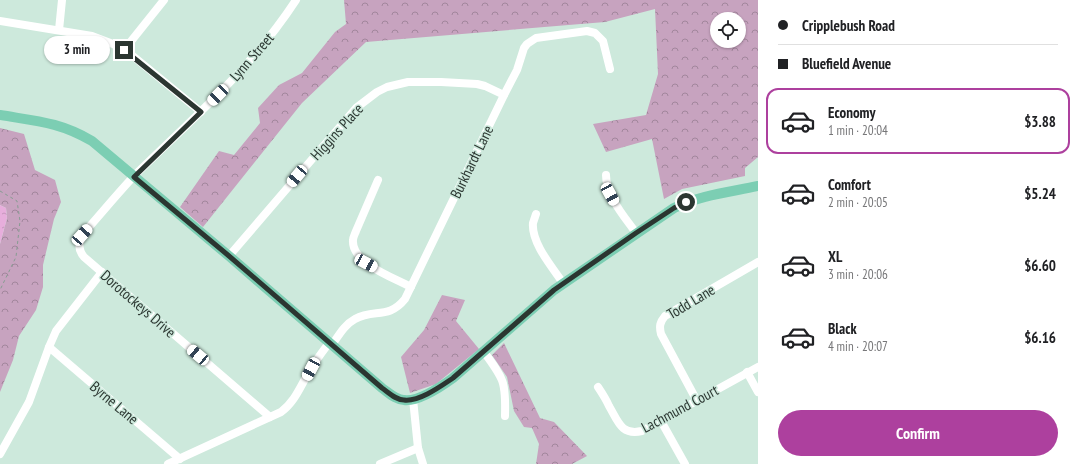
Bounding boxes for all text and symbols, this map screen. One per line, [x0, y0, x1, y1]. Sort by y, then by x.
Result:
map controls [710, 12, 746, 48]
button: locate [710, 12, 746, 48]
text: Cripplebush Road [802, 16, 895, 35]
street label: Lynn Street [225, 29, 278, 85]
callout: 3 min [44, 36, 110, 64]
text: 3 min [64, 41, 90, 58]
route end [115, 41, 133, 59]
text: Bluefield Avenue [802, 54, 891, 73]
car [205, 82, 231, 108]
street label: Higgins Place [306, 99, 367, 164]
icon: car [780, 103, 816, 139]
text: Economy [828, 103, 876, 122]
text: $3.88 [1024, 112, 1056, 131]
street label: Burkhardt Lane [446, 122, 497, 201]
text: 1 min · 20:04 [828, 122, 888, 139]
car [285, 163, 309, 189]
icon: car [780, 175, 816, 211]
text: Comfort [828, 175, 871, 194]
car [599, 181, 621, 207]
text: $5.24 [1024, 184, 1056, 203]
route start [677, 193, 695, 211]
text: 2 min · 20:05 [828, 194, 888, 211]
car [70, 222, 94, 248]
icon: car [780, 247, 816, 283]
text: XL [828, 247, 842, 266]
car [353, 252, 379, 274]
text: $6.60 [1024, 256, 1056, 275]
street label: Dorotockeys Drive [97, 266, 180, 341]
text: 3 min · 20:06 [828, 266, 888, 283]
street label: Todd Lane [663, 280, 718, 323]
icon: car [780, 319, 816, 355]
text: Black [828, 319, 857, 338]
text: $6.16 [1024, 328, 1056, 347]
text: 4 min · 20:07 [828, 338, 888, 355]
car [185, 343, 211, 367]
car [300, 356, 322, 382]
street label: Byrne Lane [86, 377, 142, 428]
street label: Lachmund Court [638, 380, 722, 437]
button: Confirm [778, 410, 1058, 456]

